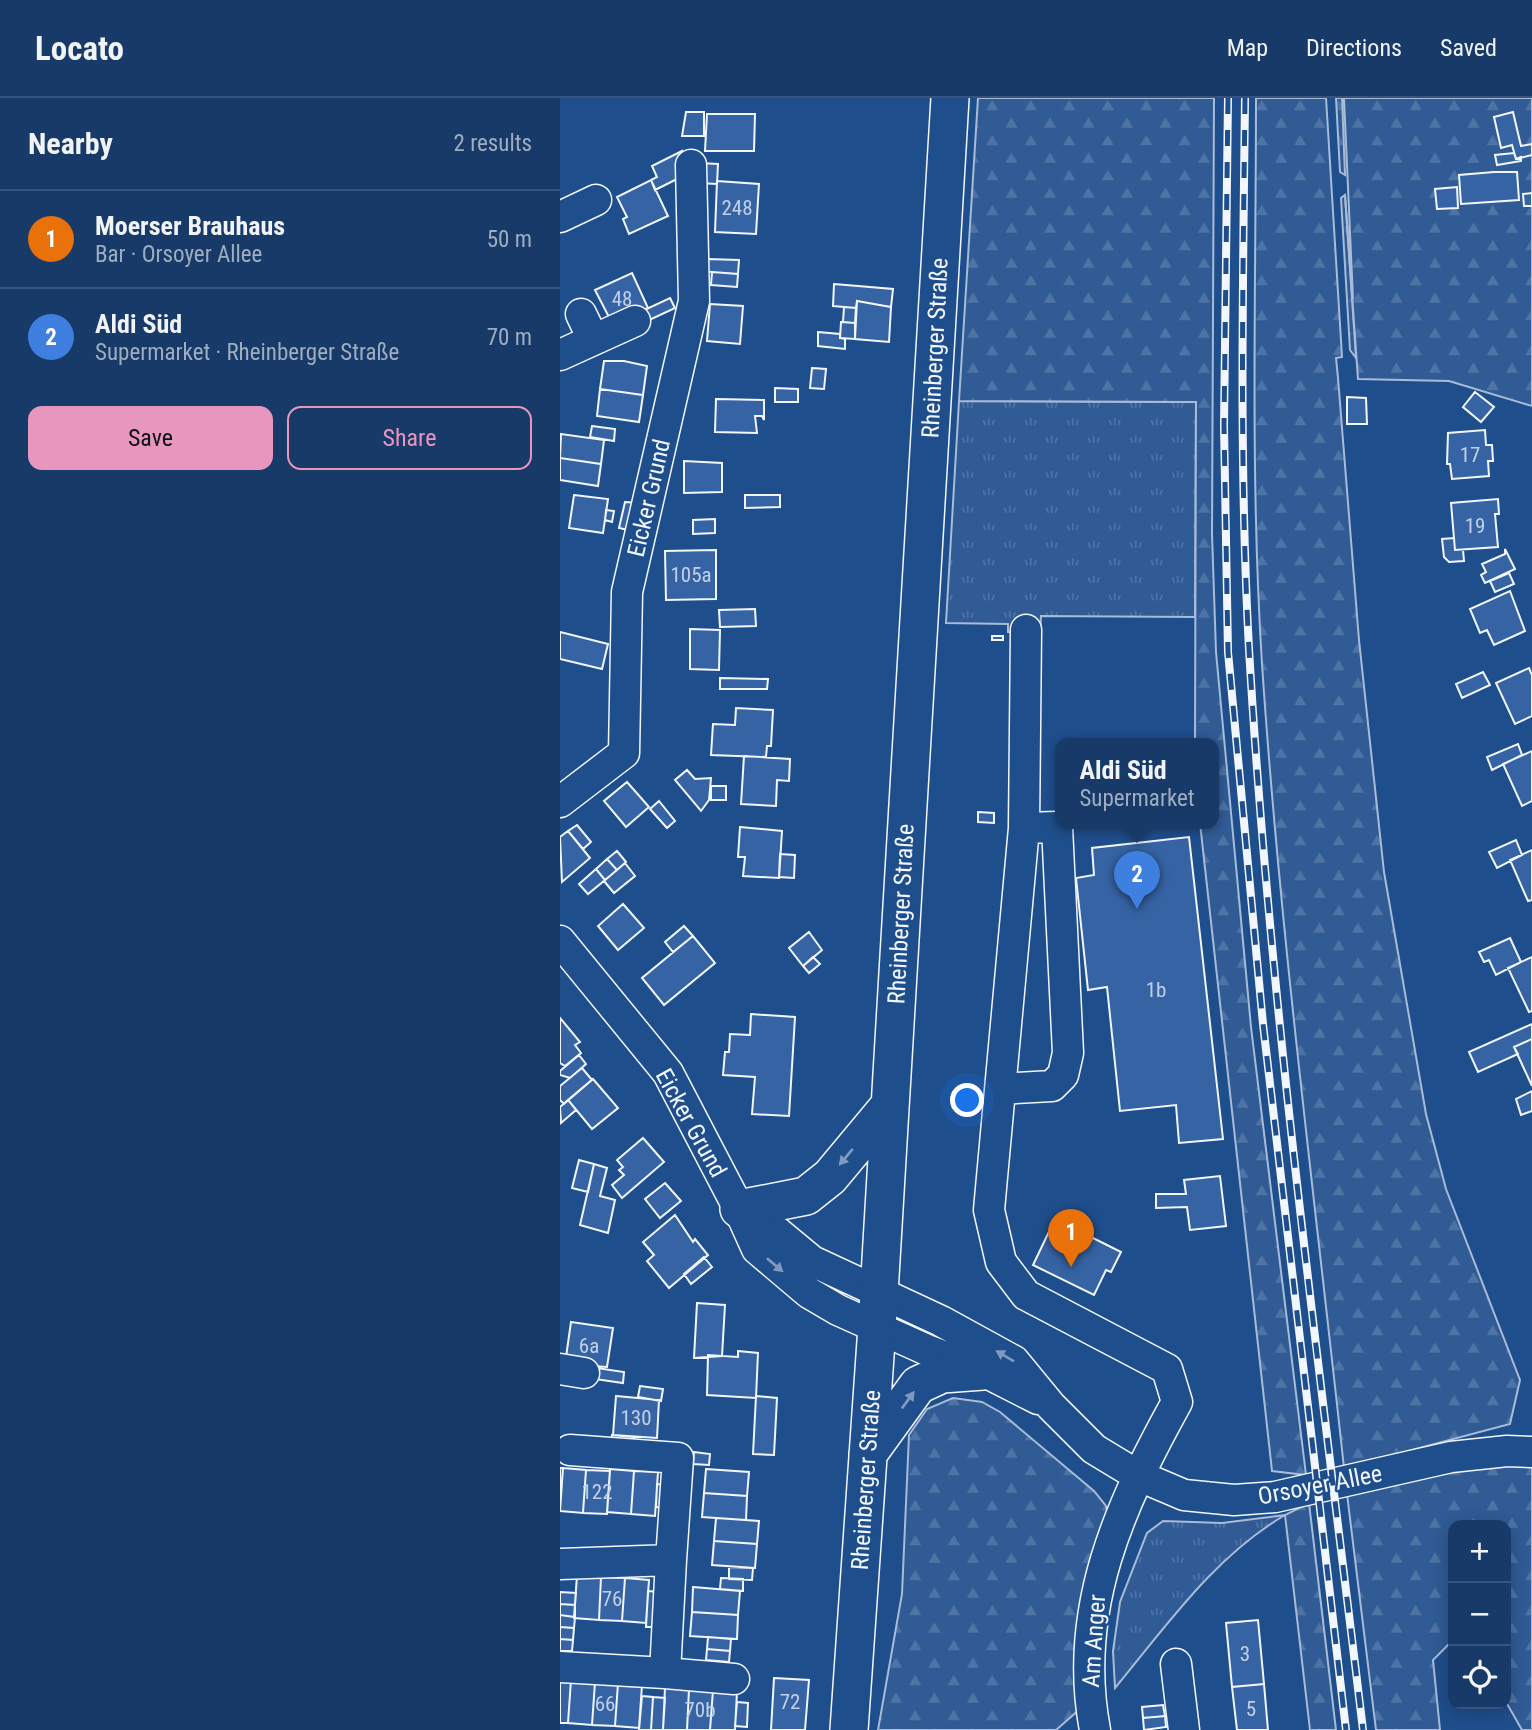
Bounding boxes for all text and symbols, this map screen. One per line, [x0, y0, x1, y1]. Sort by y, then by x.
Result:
text: Locato [35, 29, 124, 68]
text: Map [1227, 34, 1268, 62]
text: Directions [1306, 34, 1402, 62]
text: Saved [1440, 34, 1497, 62]
text: Nearby [28, 126, 113, 161]
text: 2 results [454, 130, 532, 157]
house number: 248 [721, 196, 753, 220]
text: Moerser Brauhaus [95, 211, 285, 241]
text: 1 [45, 226, 57, 253]
text: 50 m [487, 226, 532, 253]
text: Bar · Orsoyer Allee [95, 241, 262, 268]
street label: Rheinberger Straße [916, 257, 954, 439]
house number: 48 [612, 287, 632, 311]
text: Aldi Süd [95, 309, 182, 339]
text: 2 [45, 324, 57, 351]
text: 70 m [487, 324, 532, 351]
text: Supermarket · Rheinberger Straße [95, 339, 399, 366]
button: Save [28, 406, 273, 470]
button: Share [287, 406, 532, 470]
street label: Eicker Grund [622, 436, 676, 560]
house number: 17 [1460, 443, 1480, 467]
house number: 19 [1465, 514, 1485, 538]
house number: 105a [670, 563, 712, 587]
popup [1055, 738, 1219, 829]
text: Aldi Süd [1079, 755, 1167, 785]
text: Supermarket [1079, 785, 1195, 812]
street label: Rheinberger Straße [882, 823, 920, 1005]
pin: 2 [1114, 851, 1160, 909]
house number: 1b [1146, 978, 1166, 1002]
street label: Eicker Grund [650, 1064, 732, 1182]
your location [950, 1083, 984, 1117]
one-way arrow [839, 1149, 854, 1166]
pin: 1 [1048, 1209, 1094, 1267]
one-way arrow [767, 1257, 784, 1272]
house number: 6a [579, 1334, 599, 1358]
one-way arrow [995, 1350, 1014, 1363]
street label: Rheinberger Straße [846, 1389, 886, 1571]
one-way arrow [901, 1390, 915, 1409]
house number: 130 [620, 1406, 652, 1430]
street label: Orsoyer Allee [1256, 1459, 1384, 1511]
house number: 122 [581, 1480, 613, 1504]
map controls [1448, 1520, 1511, 1709]
button: + [1448, 1520, 1511, 1583]
button: − [1448, 1583, 1511, 1646]
house number: 76 [602, 1587, 622, 1611]
street label: Am Anger [1077, 1593, 1111, 1689]
house number: 3 [1240, 1642, 1250, 1666]
button: locate [1448, 1646, 1511, 1709]
house number: 72 [780, 1690, 800, 1714]
house number: 66 [595, 1692, 615, 1716]
house number: 5 [1246, 1697, 1256, 1721]
house number: 70b [684, 1698, 716, 1722]

